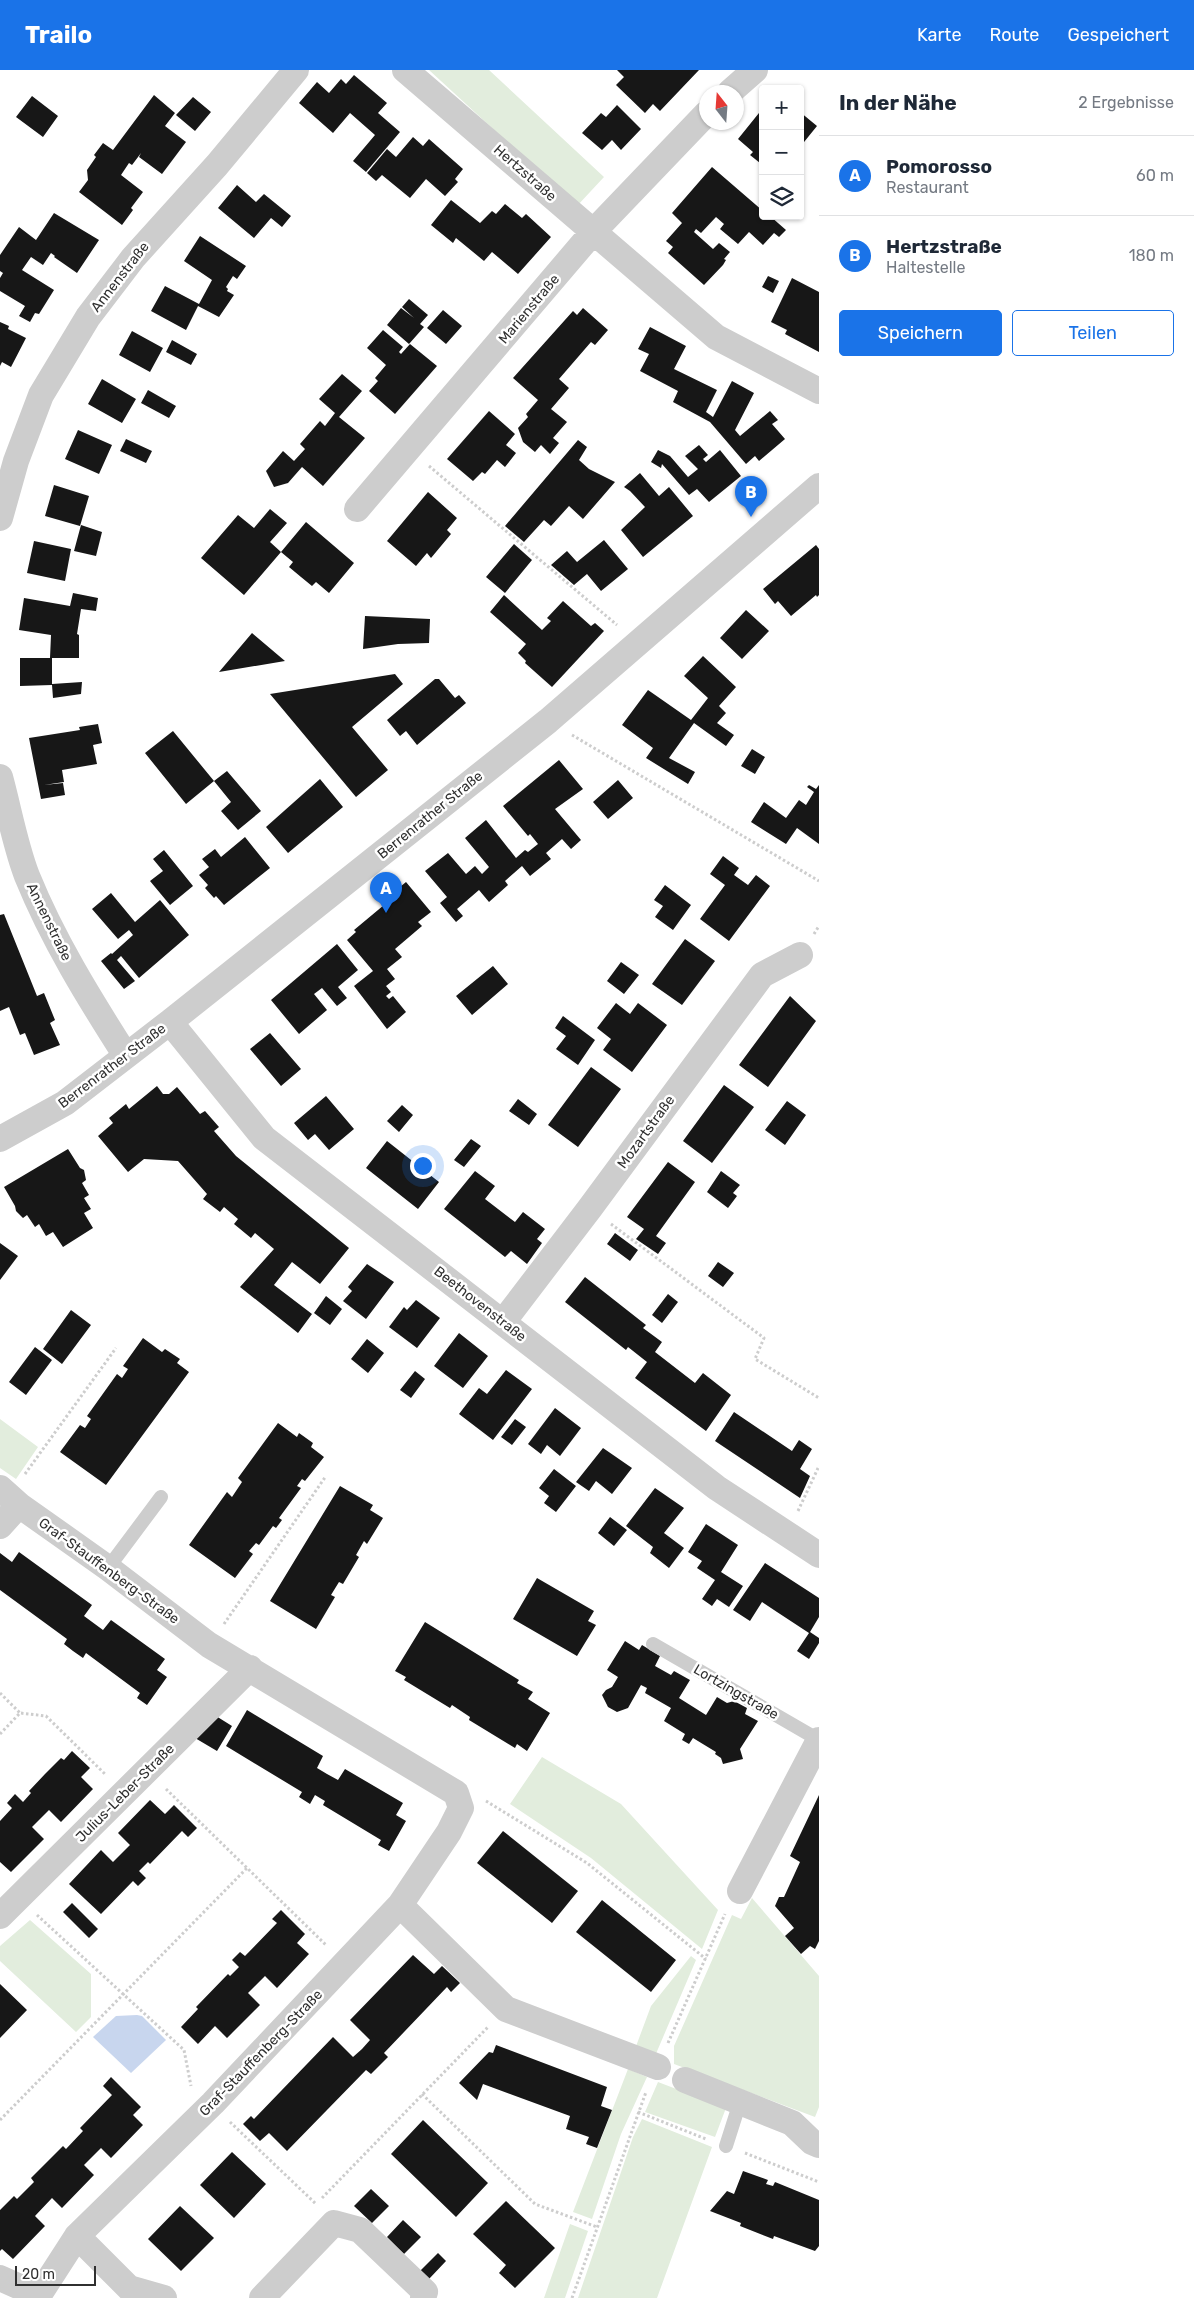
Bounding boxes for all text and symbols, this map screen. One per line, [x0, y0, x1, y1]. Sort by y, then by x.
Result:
text: Trailo [25, 21, 92, 49]
text: Karte [917, 24, 961, 46]
text: Route [989, 24, 1039, 46]
text: Gespeichert [1067, 24, 1169, 46]
north arrow [699, 85, 744, 130]
map controls [759, 85, 804, 220]
button: + [759, 85, 804, 130]
text: In der Nähe [839, 90, 957, 115]
text: 2 Ergebnisse [1078, 93, 1174, 112]
button: − [759, 130, 804, 175]
street label: Hertzstraße [490, 141, 560, 205]
text: Pomorosso [886, 155, 992, 178]
text: A [849, 166, 861, 185]
text: 60 m [1136, 166, 1174, 185]
button: layers [759, 175, 804, 220]
text: Restaurant [886, 178, 969, 197]
text: Hertzstraße [886, 235, 1002, 258]
street label: Annenstraße [87, 238, 153, 315]
text: B [849, 246, 861, 265]
text: 180 m [1129, 246, 1174, 265]
text: Haltestelle [886, 258, 965, 277]
street label: Marienstraße [495, 271, 563, 347]
button: Speichern [839, 310, 1002, 356]
button: Teilen [1012, 310, 1174, 356]
pin: B [735, 476, 767, 517]
street label: Berrenrather Straße [374, 767, 486, 863]
pin: A [370, 872, 402, 913]
street label: Annenstraße [23, 880, 75, 964]
street label: Berrenrather Straße [55, 1020, 169, 1112]
street label: Mozartstraße [614, 1092, 678, 1172]
your location [410, 1153, 436, 1179]
street label: Beethovenstraße [431, 1263, 530, 1345]
street label: Graf-Stauffenberg-Straße [35, 1514, 183, 1628]
street label: Lortzingstraße [690, 1661, 782, 1723]
street label: Julius-Leber-Straße [72, 1740, 178, 1846]
street label: Graf-Stauffenberg-Straße [196, 1986, 326, 2120]
scale bar [15, 2263, 96, 2286]
text: 20 m [22, 2266, 55, 2283]

